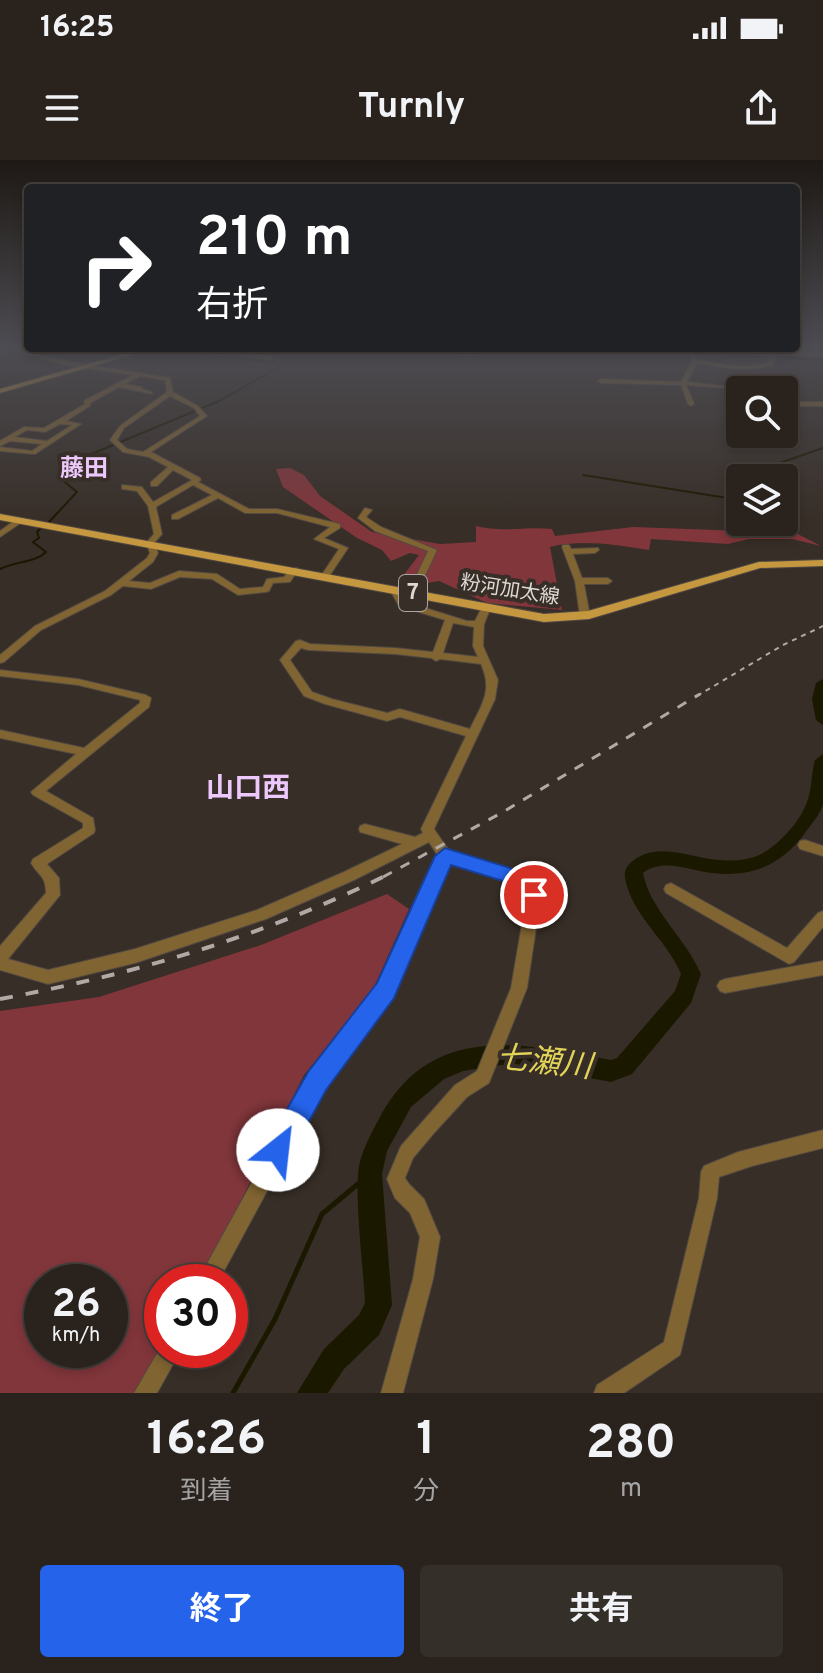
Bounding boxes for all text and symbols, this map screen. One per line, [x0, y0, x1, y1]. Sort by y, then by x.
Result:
text: 16:25 [40, 10, 114, 47]
text: Turnly [358, 85, 465, 131]
icon: menu [40, 86, 84, 130]
icon: share [739, 86, 783, 130]
text: 210 m [196, 205, 353, 275]
icon: right [64, 216, 168, 320]
text: 右折 [196, 284, 268, 330]
map controls [726, 376, 798, 536]
button: search [726, 376, 798, 448]
district label: 藤田 [60, 455, 108, 485]
button: layers [726, 464, 798, 536]
street label: 粉河加太線 [459, 570, 561, 612]
road number: 7 [399, 575, 427, 611]
district label: 山口西 [206, 772, 290, 808]
pin [500, 861, 568, 929]
icon: arrive [512, 873, 556, 917]
water label: 七瀬川 [494, 1039, 597, 1089]
position arrow [236, 1108, 320, 1192]
speed limit sign: 30 [144, 1264, 248, 1368]
text: 26 [51, 1281, 101, 1331]
text: km/h [52, 1323, 100, 1349]
text: 16:26 [147, 1411, 266, 1471]
text: 1 [416, 1411, 436, 1471]
text: 280 [586, 1415, 676, 1475]
text: m [620, 1473, 642, 1506]
text: 到着 [180, 1476, 232, 1509]
text: 分 [413, 1476, 439, 1509]
button: 終了 [40, 1565, 404, 1657]
button: 共有 [420, 1565, 783, 1657]

